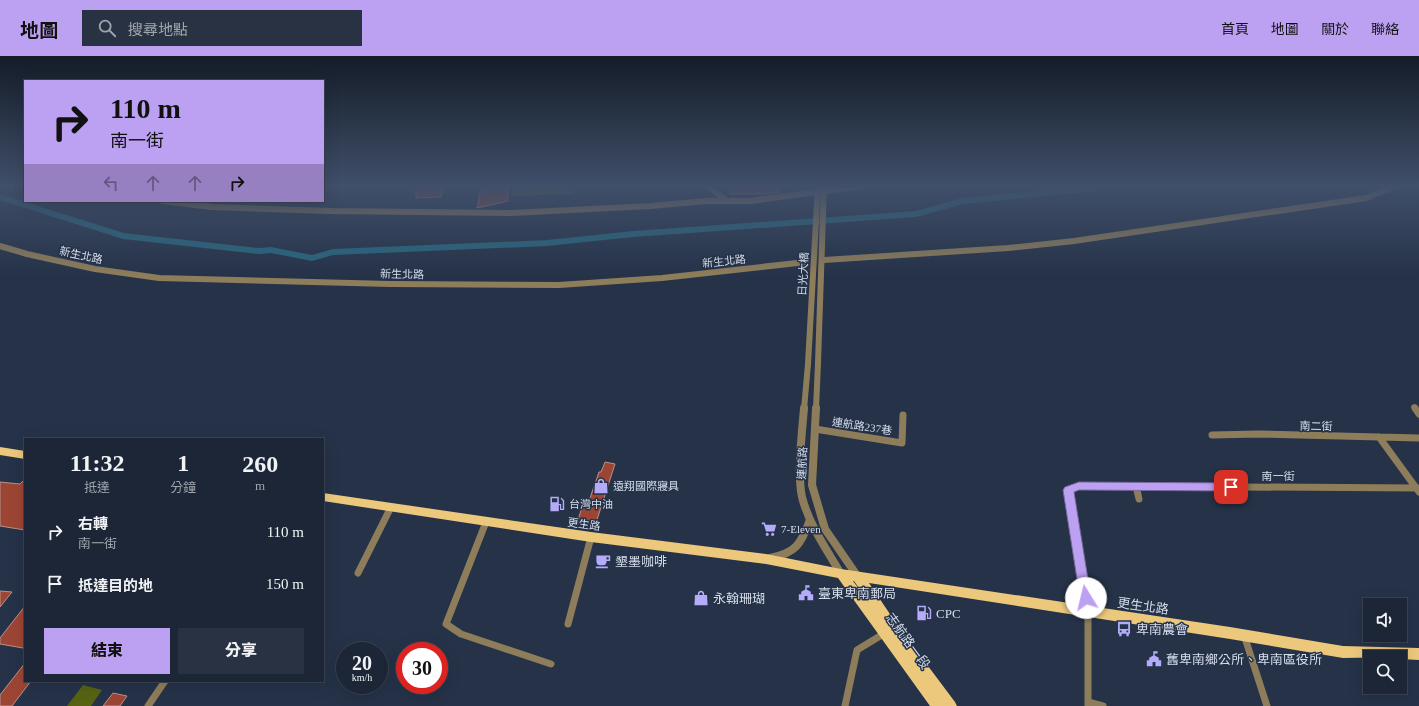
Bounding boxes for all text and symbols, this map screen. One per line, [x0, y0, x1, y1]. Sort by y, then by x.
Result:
search box [82, 10, 362, 46]
icon: search [96, 17, 118, 39]
text: 地圖 [20, 20, 58, 41]
text: 搜尋地點 [128, 22, 188, 38]
text: 首頁 [1221, 22, 1249, 37]
text: 地圖 [1271, 22, 1299, 37]
text: 關於 [1321, 22, 1349, 37]
text: 聯絡 [1371, 22, 1399, 37]
text: 110 m [110, 93, 181, 124]
icon: right [44, 96, 96, 148]
text: 南一街 [110, 131, 164, 151]
icon: left [100, 172, 122, 194]
icon: ahead [142, 172, 164, 194]
icon: ahead [184, 172, 206, 194]
icon: right [226, 172, 248, 194]
street label: 新生北路 [58, 245, 104, 265]
street label: 日光大橋 [796, 252, 810, 296]
street label: 新生北路 [701, 253, 747, 269]
street label: 新生北路 [380, 268, 424, 280]
street label: 連航路237巷 [831, 415, 893, 437]
street label: 南二街 [1299, 420, 1333, 432]
street label: 連航路 [795, 446, 809, 480]
text: 11:32 [70, 450, 125, 476]
text: 1 [177, 450, 189, 476]
text: 260 [242, 451, 278, 477]
pin [1214, 470, 1248, 504]
street label: 南一街 [1262, 470, 1295, 482]
icon: arrive [1220, 476, 1242, 498]
shop icon: 遠翔國際寢具 [592, 477, 610, 495]
text: m [255, 478, 265, 493]
text: 抵達 [84, 480, 110, 495]
text: 分鐘 [170, 480, 196, 495]
place label: 遠翔國際寢具 [613, 480, 679, 492]
fuel station icon: 台灣中油 [548, 495, 566, 513]
place label: 台灣中油 [569, 498, 613, 510]
text: 右轉 [78, 516, 108, 532]
street label: 更生路 [567, 516, 601, 532]
supermarket icon: 7-Eleven [760, 520, 778, 538]
icon: right [44, 521, 66, 543]
place label: 7-Eleven [781, 523, 821, 535]
text: 110 m [267, 524, 304, 540]
text: 南一街 [78, 536, 117, 551]
cafe icon: 墾墨咖啡 [594, 552, 612, 570]
place label: 墾墨咖啡 [615, 554, 667, 569]
icon: arrive [44, 573, 66, 595]
text: 150 m [266, 576, 304, 592]
position arrow [1065, 577, 1107, 619]
text: 抵達目的地 [78, 578, 153, 594]
public building icon: 臺東卑南郵局 [797, 584, 815, 602]
place label: 臺東卑南郵局 [818, 586, 896, 601]
shop icon: 永翰珊瑚 [692, 589, 710, 607]
place label: 永翰珊瑚 [713, 591, 765, 606]
street label: 更生北路 [1116, 595, 1170, 617]
map controls [1363, 598, 1407, 694]
button: sound [1363, 598, 1407, 642]
fuel station icon: CPC [915, 604, 933, 622]
place label: CPC [936, 606, 961, 621]
street label: 志航路一段 [883, 610, 933, 672]
bus stop icon: 卑南農會 [1115, 620, 1133, 638]
place label: 卑南農會 [1136, 622, 1188, 637]
button: 結束 [44, 628, 170, 674]
button: 分享 [178, 628, 304, 674]
speed limit sign: 30 [396, 642, 448, 694]
public building icon: 舊卑南鄉公所、卑南區役所 [1145, 650, 1163, 668]
button: search [1363, 650, 1407, 694]
text: 20 [352, 652, 372, 674]
place label: 舊卑南鄉公所、卑南區役所 [1166, 652, 1322, 667]
text: km/h [352, 672, 372, 683]

